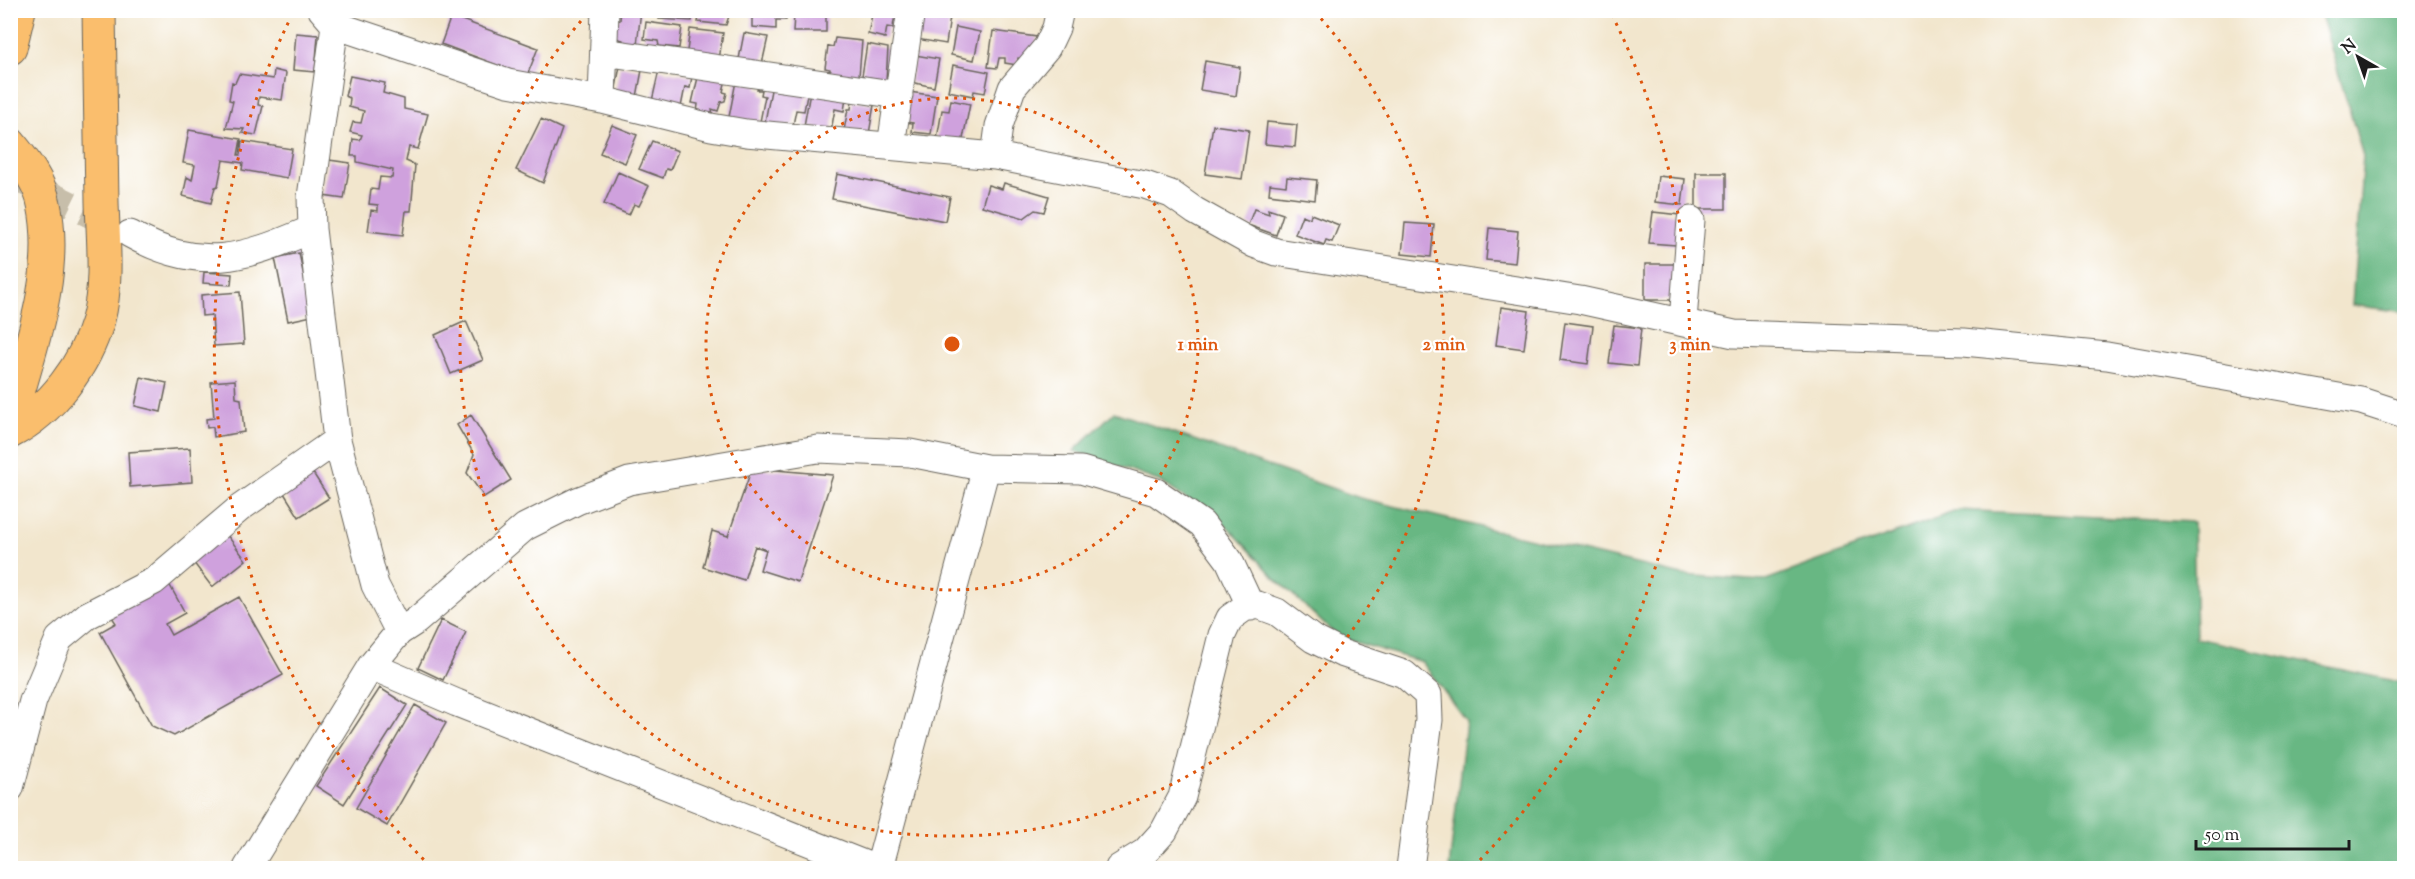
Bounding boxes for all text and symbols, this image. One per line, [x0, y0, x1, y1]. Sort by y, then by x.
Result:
north arrow [2328, 27, 2388, 87]
text: N [2338, 34, 2362, 60]
text: 1 min [1178, 333, 1219, 359]
text: 2 min [1423, 333, 1466, 359]
text: 3 min [1669, 333, 1711, 359]
centre of rings [942, 334, 962, 354]
scale bar [2196, 813, 2349, 851]
text: 50 m [2204, 823, 2240, 849]

